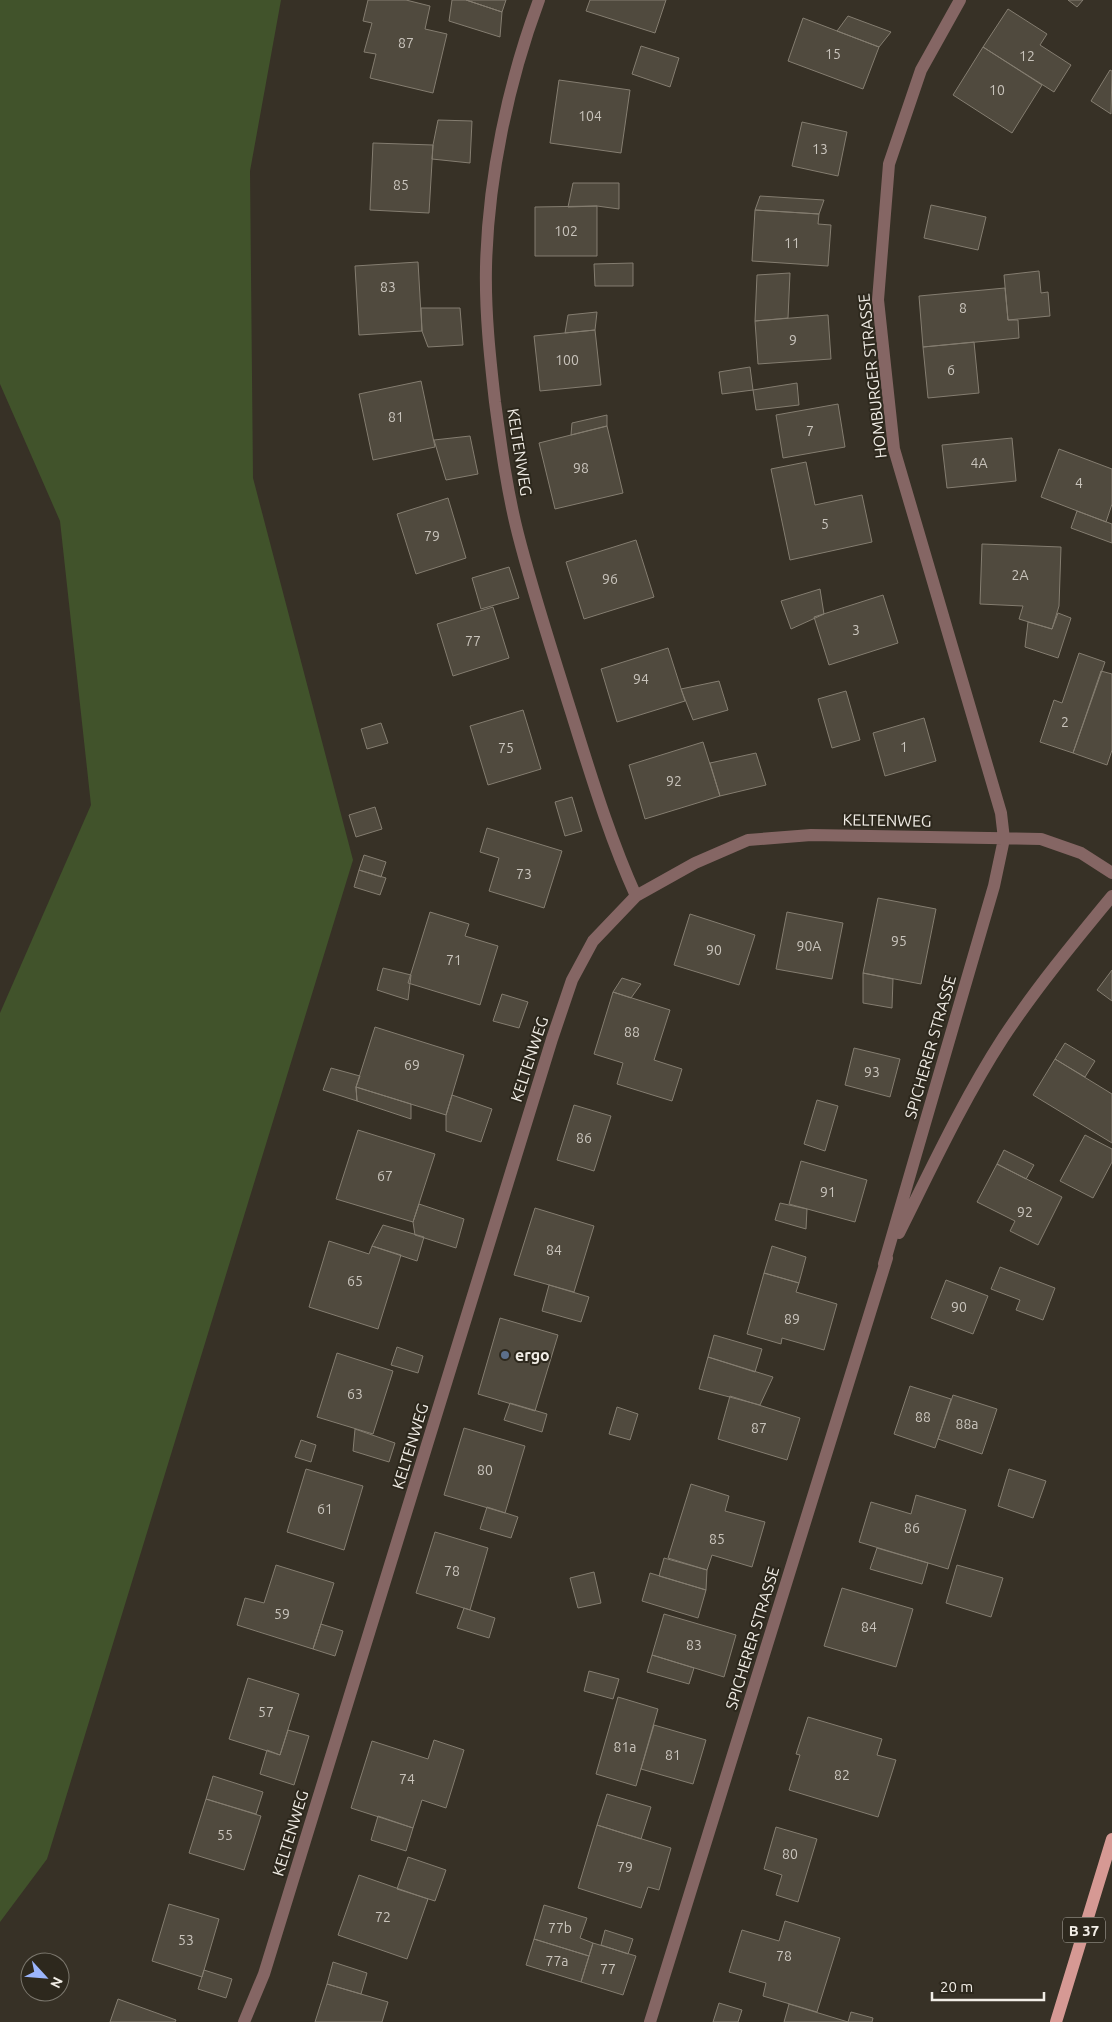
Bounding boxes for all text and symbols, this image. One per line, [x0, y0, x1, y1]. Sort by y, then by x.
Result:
house number: 87 [398, 35, 414, 51]
house number: 15 [825, 46, 841, 62]
house number: 12 [1019, 48, 1035, 64]
house number: 10 [989, 82, 1005, 98]
house number: 104 [578, 108, 602, 124]
house number: 13 [812, 141, 828, 157]
house number: 85 [393, 177, 409, 193]
house number: 102 [554, 223, 578, 239]
house number: 11 [784, 235, 800, 251]
house number: 83 [380, 279, 396, 295]
street label: HOMBURGER STRASSE [854, 293, 890, 459]
house number: 8 [959, 300, 967, 316]
house number: 9 [789, 332, 797, 348]
house number: 100 [555, 352, 579, 368]
house number: 6 [947, 362, 955, 378]
street label: KELTENWEG [504, 407, 536, 497]
house number: 81 [388, 409, 404, 425]
house number: 7 [806, 423, 814, 439]
house number: 4A [971, 455, 988, 471]
house number: 98 [573, 460, 589, 476]
house number: 4 [1075, 475, 1083, 491]
house number: 5 [821, 516, 829, 532]
house number: 79 [424, 528, 440, 544]
house number: 2A [1012, 567, 1029, 583]
house number: 96 [602, 571, 618, 587]
house number: 3 [852, 622, 860, 638]
house number: 77 [465, 633, 481, 649]
house number: 94 [633, 671, 649, 687]
house number: 2 [1061, 714, 1069, 730]
house number: 1 [900, 739, 908, 755]
house number: 75 [498, 740, 514, 756]
house number: 92 [666, 773, 682, 789]
street label: KELTENWEG [842, 810, 932, 830]
house number: 73 [516, 866, 532, 882]
house number: 95 [891, 933, 907, 949]
house number: 90A [797, 938, 821, 954]
house number: 90 [706, 942, 722, 958]
house number: 71 [446, 952, 462, 968]
street label: SPICHERER STRASSE [901, 973, 959, 1121]
street label: KELTENWEG [507, 1014, 551, 1104]
house number: 88 [624, 1024, 640, 1040]
house number: 69 [404, 1057, 420, 1073]
house number: 93 [864, 1064, 880, 1080]
house number: 86 [576, 1130, 592, 1146]
house number: 67 [377, 1168, 393, 1184]
house number: 91 [820, 1184, 836, 1200]
house number: 92 [1017, 1204, 1033, 1220]
house number: 84 [546, 1242, 562, 1258]
house number: 65 [347, 1273, 363, 1289]
house number: 90 [951, 1299, 967, 1315]
house number: 89 [784, 1311, 800, 1327]
place label: ergo [515, 1346, 550, 1364]
marker: ergo [499, 1349, 511, 1361]
house number: 63 [347, 1386, 363, 1402]
street label: KELTENWEG [388, 1401, 432, 1491]
house number: 88 [915, 1409, 931, 1425]
house number: 88a [956, 1416, 979, 1432]
house number: 87 [751, 1420, 767, 1436]
house number: 80 [477, 1462, 493, 1478]
house number: 61 [317, 1501, 333, 1517]
house number: 86 [904, 1520, 920, 1536]
house number: 85 [709, 1531, 725, 1547]
house number: 78 [444, 1563, 460, 1579]
street label: SPICHERER STRASSE [722, 1564, 782, 1712]
house number: 59 [274, 1606, 290, 1622]
house number: 84 [861, 1619, 877, 1635]
house number: 83 [686, 1637, 702, 1653]
house number: 57 [258, 1704, 274, 1720]
house number: 81a [614, 1739, 637, 1755]
house number: 81 [665, 1747, 681, 1763]
house number: 82 [834, 1767, 850, 1783]
house number: 74 [399, 1771, 415, 1787]
street label: KELTENWEG [268, 1788, 312, 1878]
house number: 55 [217, 1827, 233, 1843]
house number: 80 [782, 1846, 798, 1862]
house number: 79 [617, 1859, 633, 1875]
house number: 72 [375, 1909, 391, 1925]
road number: B 37 [1063, 1918, 1105, 1942]
house number: 77b [548, 1920, 572, 1936]
house number: 53 [178, 1932, 194, 1948]
house number: 78 [776, 1948, 792, 1964]
north arrow [20, 1952, 70, 2002]
house number: 77a [546, 1953, 569, 1969]
house number: 77 [600, 1961, 616, 1977]
scale bar [932, 1970, 1044, 2002]
text: N [47, 1974, 66, 1991]
text: 20 m [940, 1978, 973, 1995]

